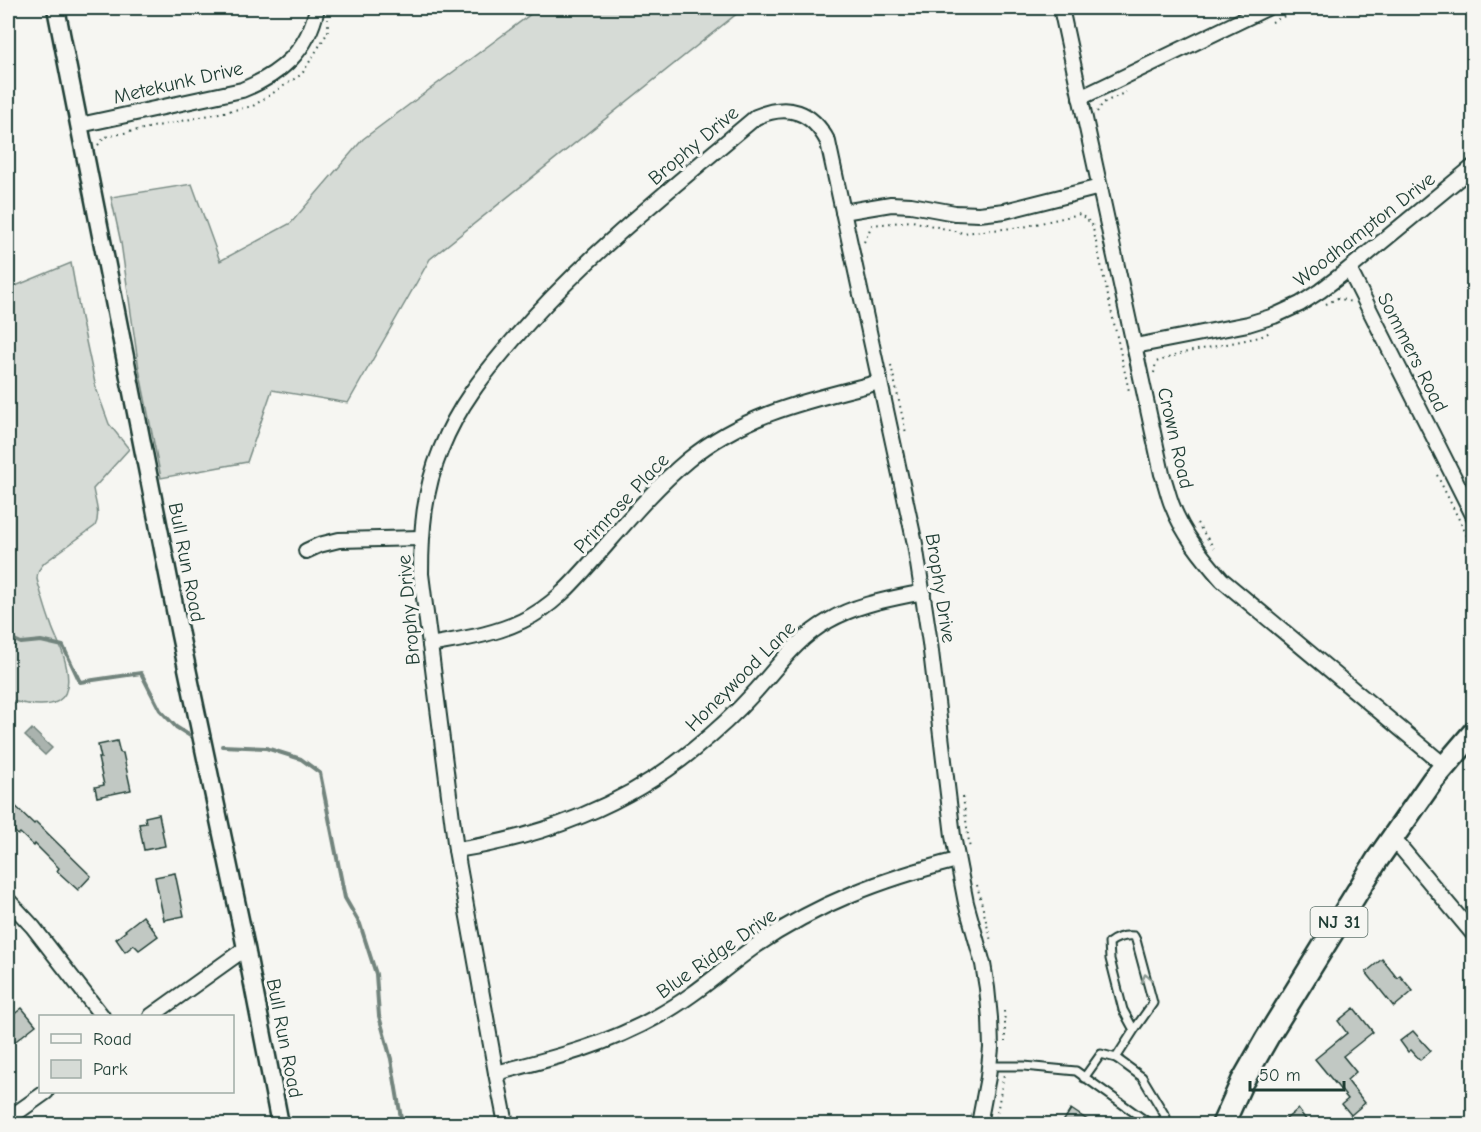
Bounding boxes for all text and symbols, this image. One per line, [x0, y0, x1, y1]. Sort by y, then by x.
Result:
street label: Metekunk Drive [111, 56, 245, 109]
street label: Brophy Drive [644, 101, 743, 190]
street label: Woodhampton Drive [1289, 167, 1439, 292]
street label: Sommers Road [1373, 289, 1453, 416]
street label: Crown Road [1153, 385, 1198, 491]
street label: Primrose Place [569, 448, 674, 558]
street label: Bull Run Road [164, 500, 209, 624]
street label: Brophy Drive [920, 532, 961, 644]
street label: Brophy Drive [392, 554, 425, 666]
street label: Honeywood Lane [681, 617, 800, 736]
street label: Blue Ridge Drive [652, 904, 781, 1003]
road number: NJ 31 [1310, 907, 1368, 937]
one-way arrow [1141, 974, 1154, 984]
street label: Bull Run Road [262, 976, 307, 1100]
legend [39, 1015, 234, 1093]
text: Road [93, 1029, 132, 1050]
scale bar [1250, 1054, 1344, 1092]
text: Park [93, 1059, 128, 1080]
text: 50 m [1259, 1065, 1301, 1086]

